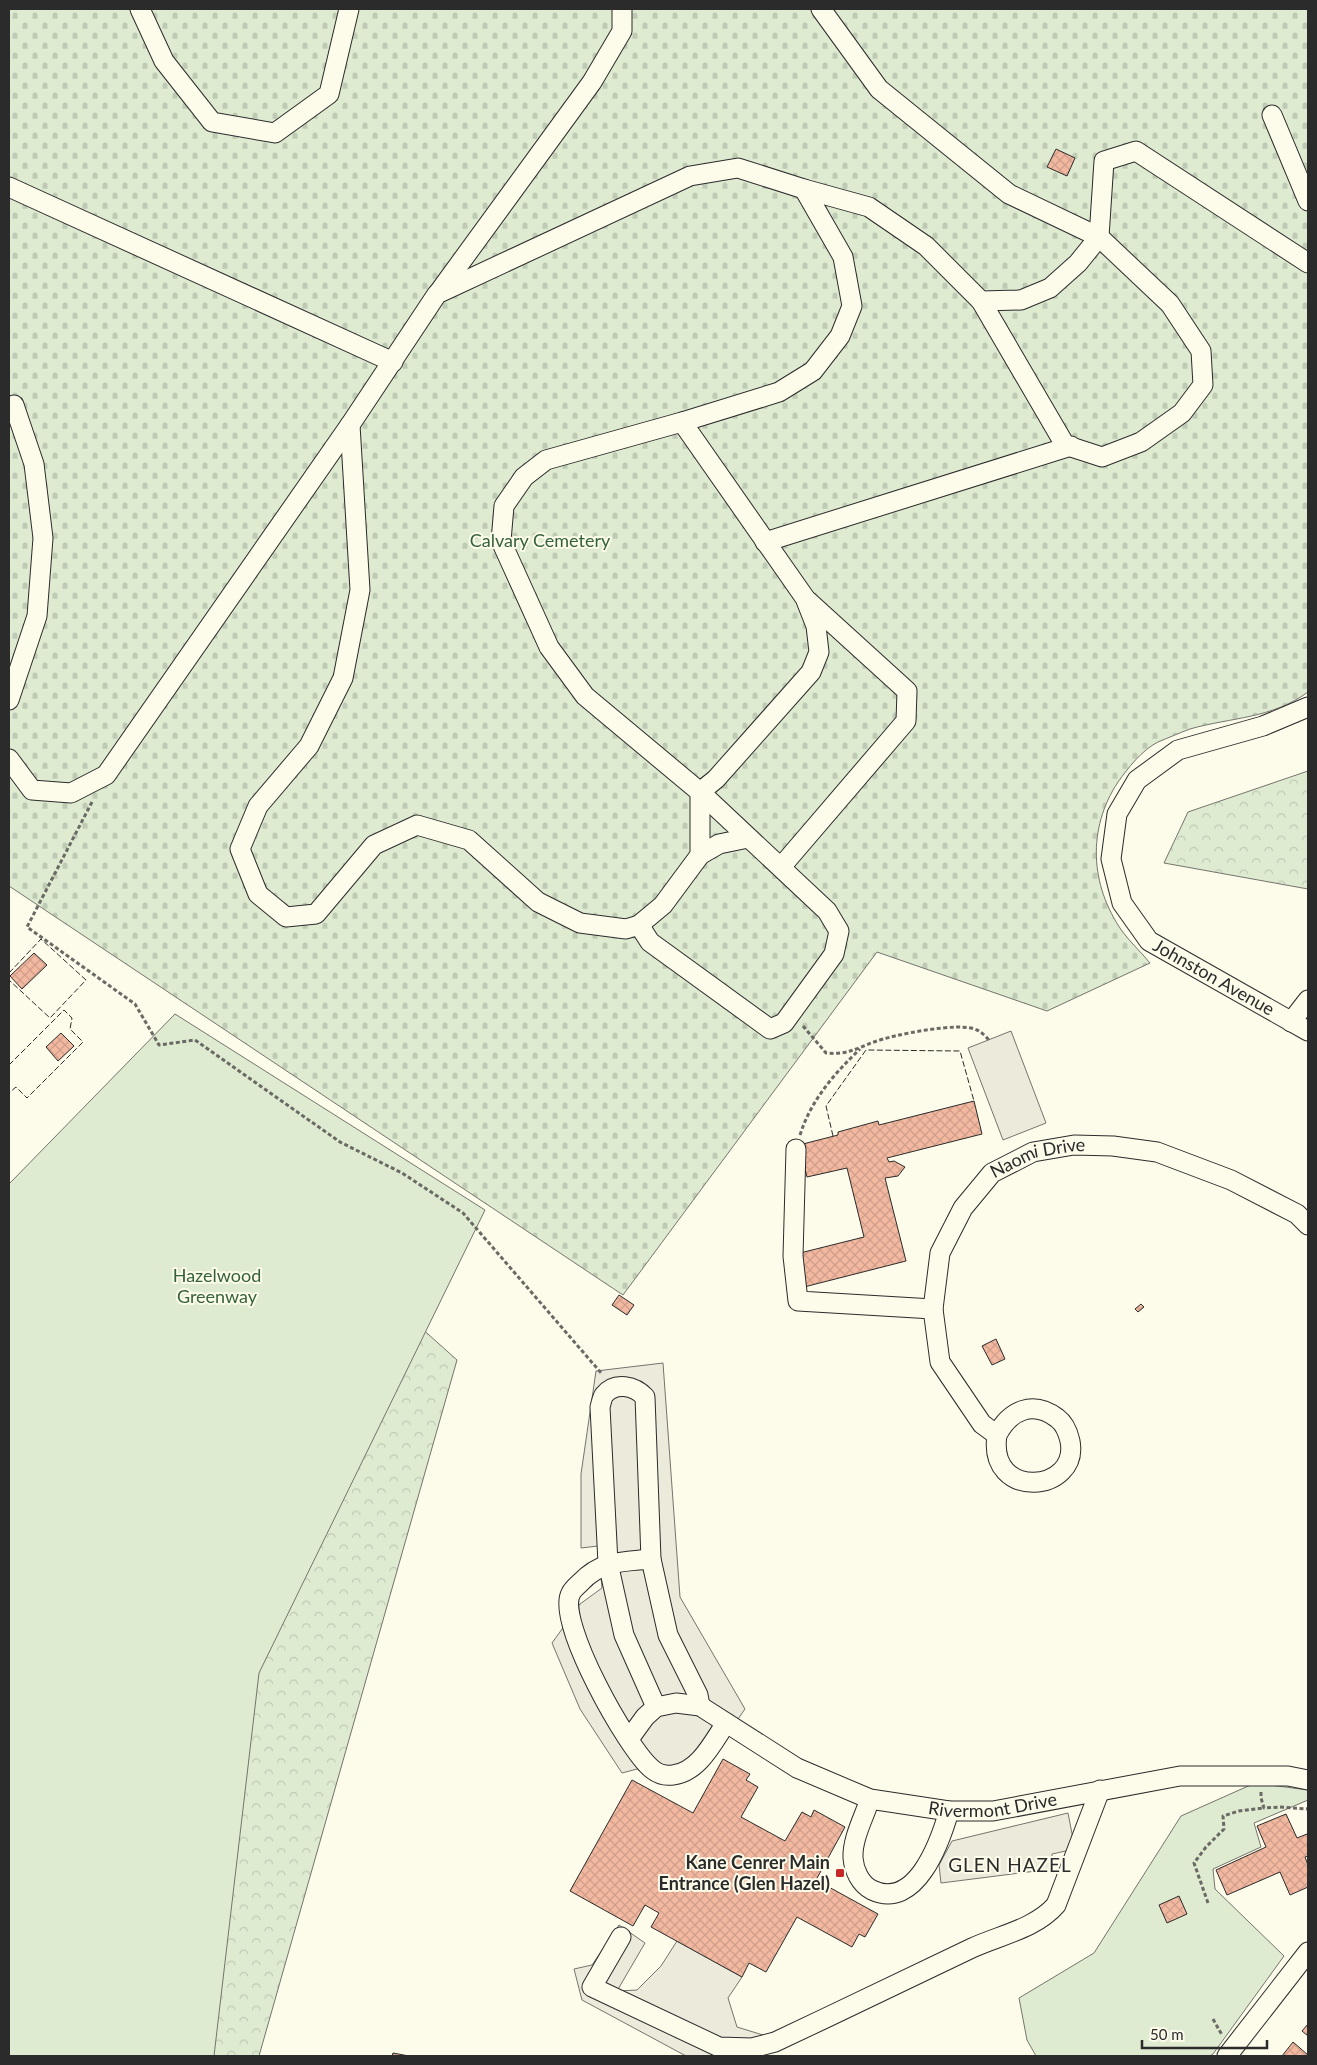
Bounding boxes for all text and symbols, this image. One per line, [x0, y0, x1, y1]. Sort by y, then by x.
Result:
park label: Calvary Cemetery [470, 529, 611, 551]
street label: Johnston Avenue [1150, 934, 1279, 1020]
street label: Naomi Drive [986, 1133, 1085, 1182]
park label: Hazelwood Greenway [173, 1264, 261, 1307]
street label: Rivermont Drive [927, 1787, 1059, 1822]
place label: Kane Cenrer Main Entrance (Glen Hazel) [659, 1851, 830, 1894]
district label: GLEN HAZEL [948, 1853, 1072, 1876]
marker: Kane Cenrer Main Entrance (Glen Hazel) [834, 1867, 846, 1879]
scale bar [1142, 2018, 1267, 2050]
text: 50 m [1150, 2025, 1184, 2043]

